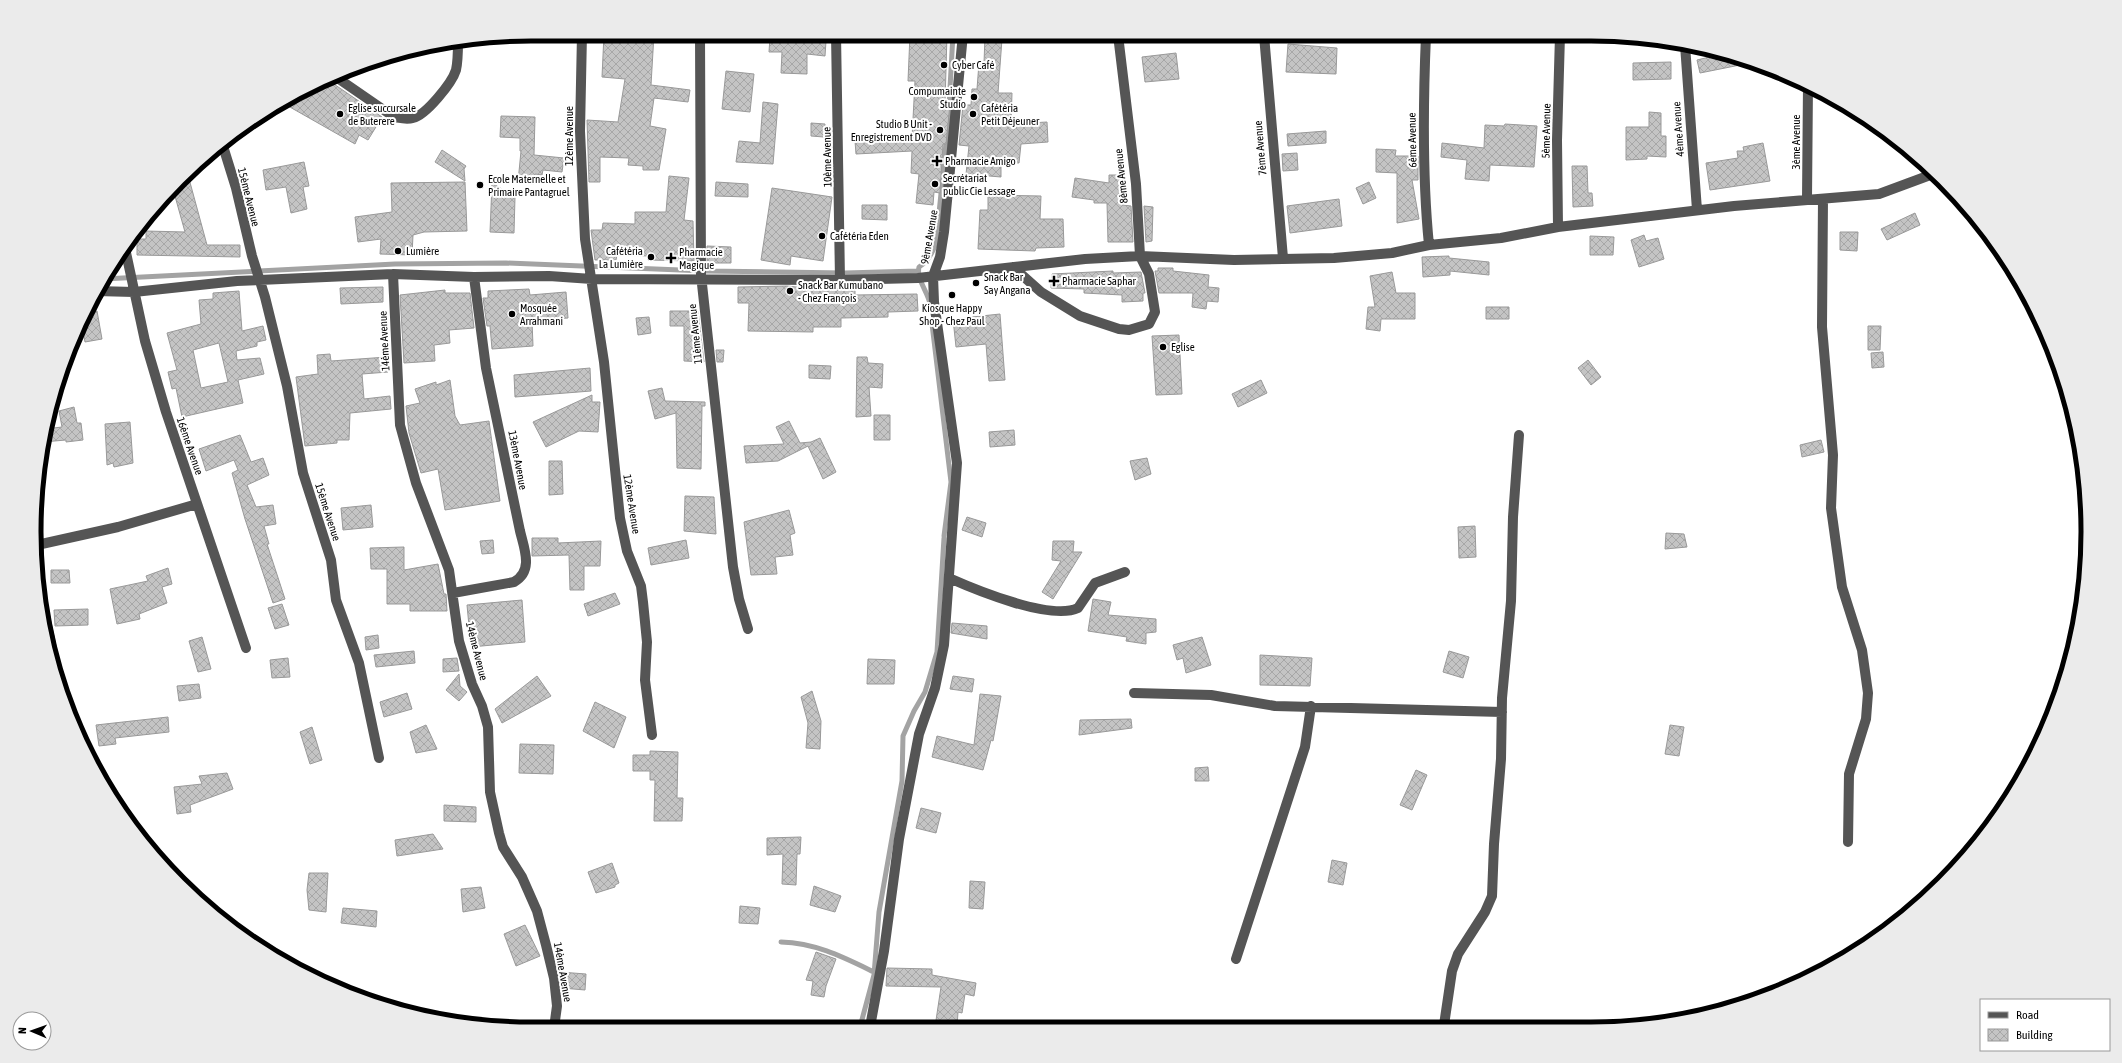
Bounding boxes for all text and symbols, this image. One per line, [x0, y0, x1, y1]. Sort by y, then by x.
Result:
place label: Cyber Café [952, 59, 995, 71]
marker: Cyber Café [939, 60, 949, 70]
place label: Compumainte Studio [908, 85, 966, 110]
marker: Compumainte Studio [969, 92, 979, 102]
street label: 4ème Avenue [1670, 101, 1686, 157]
place label: Eglise succursale de Buterere [348, 102, 416, 127]
place label: Cafétéria Petit Déjeuner [981, 102, 1040, 127]
street label: 5ème Avenue [1540, 103, 1552, 159]
street label: 12ème Avenue [563, 106, 575, 166]
marker: Eglise succursale de Buterere [335, 109, 345, 119]
marker: Cafétéria Petit Déjeuner [968, 109, 978, 119]
street label: 6ème Avenue [1406, 112, 1418, 168]
street label: 3ème Avenue [1790, 114, 1802, 170]
place label: Studio B Unit - Enregistrement DVD [851, 118, 932, 143]
street label: 7ème Avenue [1252, 120, 1268, 176]
marker: Studio B Unit - Enregistrement DVD [935, 125, 945, 135]
street label: 10ème Avenue [820, 127, 834, 187]
street label: 8ème Avenue [1112, 148, 1130, 204]
place label: Pharmacie Amigo [945, 155, 1016, 167]
marker: Pharmacie Amigo [932, 156, 942, 166]
street label: 15ème Avenue [236, 166, 262, 228]
place label: Secrétariat public Cie Lessage [943, 172, 1015, 197]
place label: Ecole Maternelle et Primaire Pantagruel [488, 173, 570, 198]
marker: Secrétariat public Cie Lessage [930, 179, 940, 189]
marker: Ecole Maternelle et Primaire Pantagruel [475, 180, 485, 190]
street label: 9ème Avenue [918, 209, 940, 265]
place label: Cafétéria Eden [830, 230, 889, 242]
marker: Cafétéria Eden [817, 231, 827, 241]
place label: Lumière [406, 245, 439, 257]
place label: Cafétéria La Lumière [599, 245, 643, 270]
marker: Lumière [393, 246, 403, 256]
place label: Pharmacie Magique [679, 246, 723, 271]
marker: Cafétéria La Lumière [646, 252, 656, 262]
marker: Pharmacie Magique [666, 253, 676, 263]
place label: Snack Bar Say Angana [984, 271, 1031, 296]
place label: Pharmacie Saphar [1062, 275, 1137, 287]
marker: Pharmacie Saphar [1049, 276, 1059, 286]
marker: Snack Bar Say Angana [971, 278, 981, 288]
place label: Snack Bar Kumubano - Chez François [798, 279, 883, 304]
marker: Snack Bar Kumubano - Chez François [785, 286, 795, 296]
marker: Kiosque Happy Shop - Chez Paul [947, 290, 957, 300]
place label: Mosquée Arrahmani [520, 302, 563, 327]
place label: Kiosque Happy Shop - Chez Paul [919, 302, 985, 327]
street label: 11ème Avenue [686, 303, 704, 365]
marker: Mosquée Arrahmani [507, 309, 517, 319]
street label: 14ème Avenue [376, 311, 392, 371]
place label: Eglise [1171, 341, 1195, 353]
marker: Eglise [1158, 342, 1168, 352]
street label: 16ème Avenue [175, 416, 205, 476]
street label: 13ème Avenue [506, 429, 530, 491]
street label: 12ème Avenue [621, 473, 643, 535]
street label: 15ème Avenue [313, 482, 343, 542]
street label: 14ème Avenue [464, 620, 490, 682]
street label: 14ème Avenue [552, 941, 574, 1003]
legend [1980, 999, 2110, 1051]
text: Road [2016, 1008, 2039, 1022]
north arrow [12, 1011, 52, 1051]
text: N [16, 1027, 28, 1034]
text: Building [2016, 1028, 2054, 1042]

